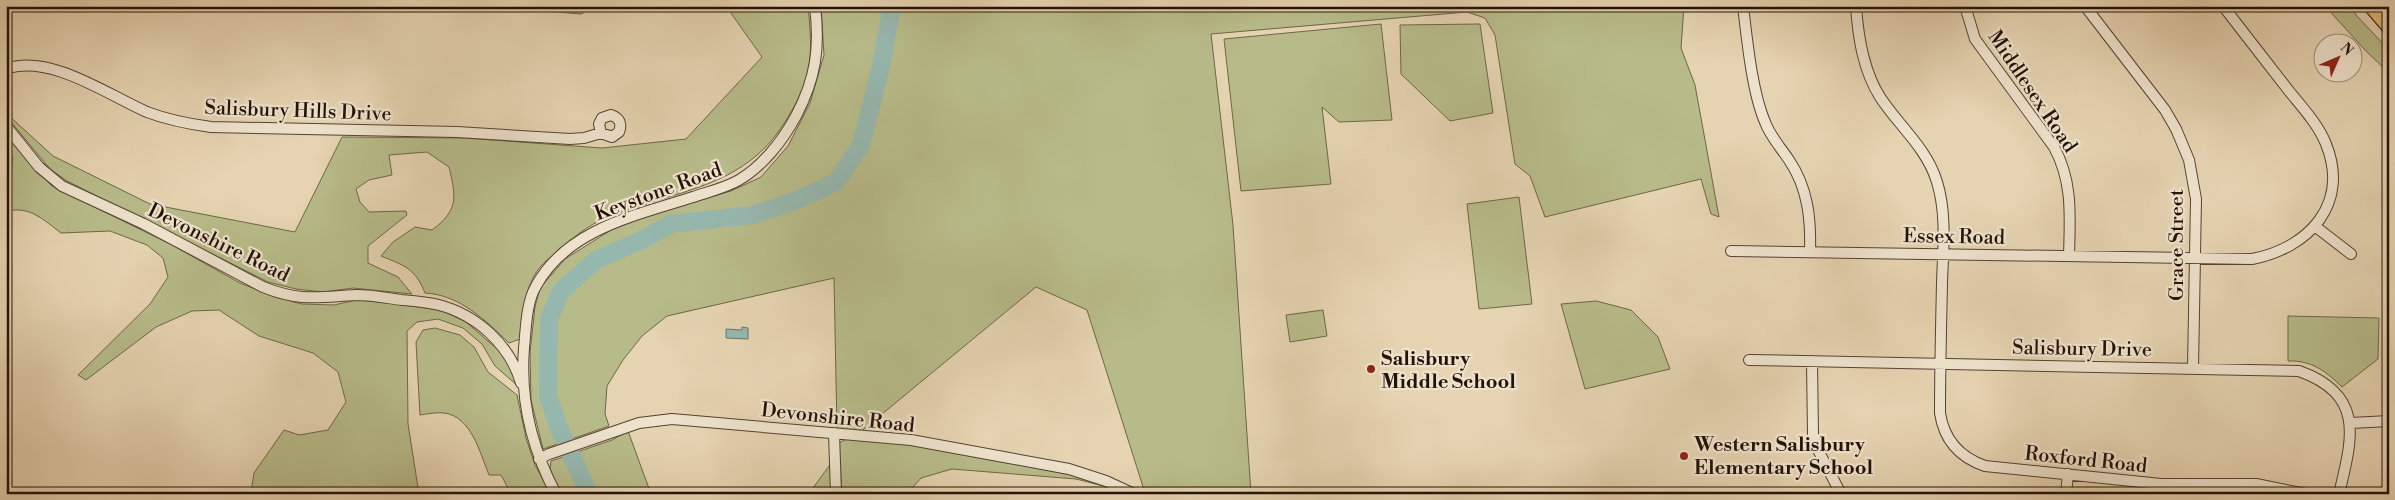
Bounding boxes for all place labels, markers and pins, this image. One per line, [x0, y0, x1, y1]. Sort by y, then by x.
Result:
place label: Salisbury Middle School [1381, 347, 1516, 395]
marker: Salisbury Middle School [1365, 363, 1377, 375]
place label: Western Salisbury Elementary School [1693, 433, 1873, 481]
marker: Western Salisbury Elementary School [1678, 450, 1690, 462]

